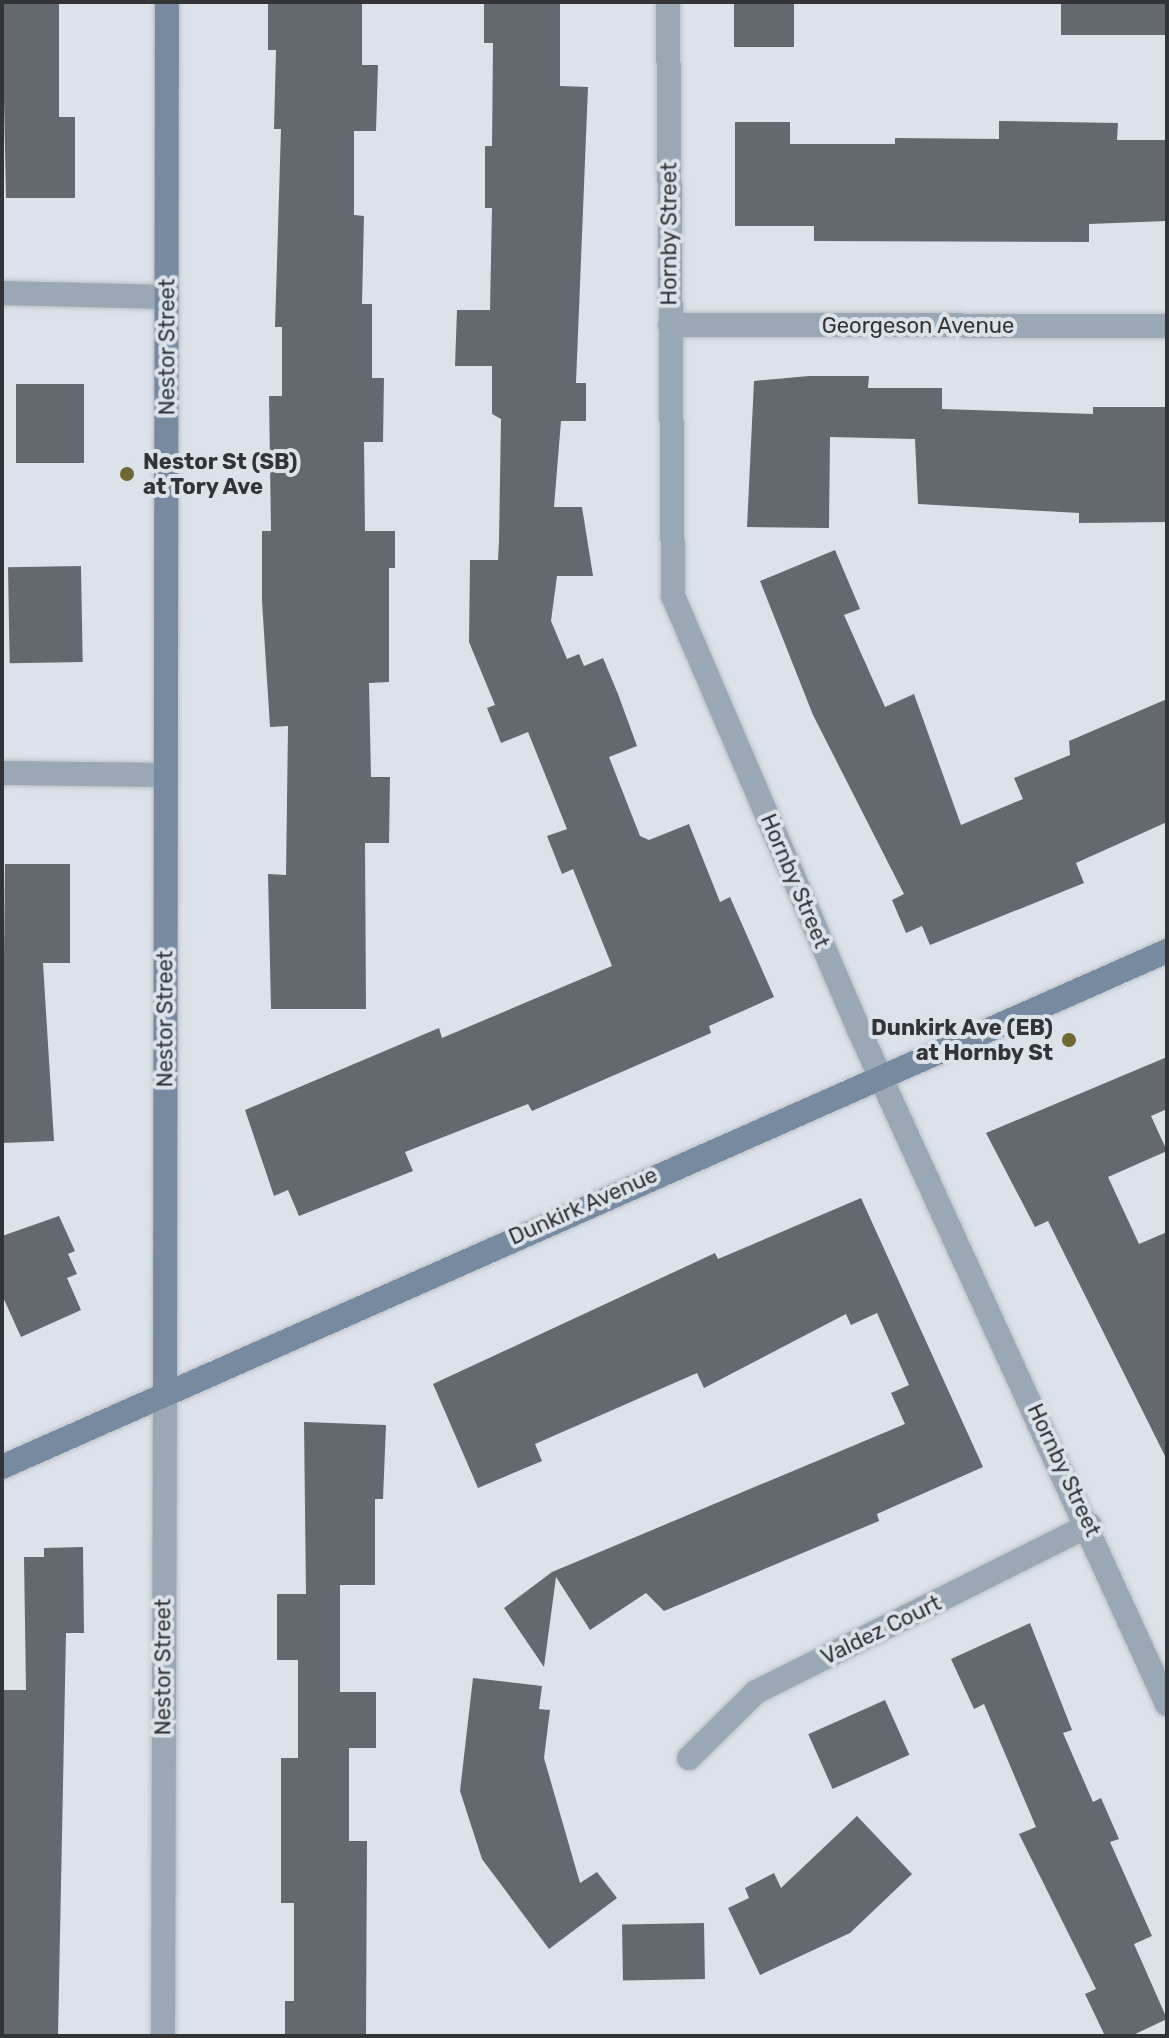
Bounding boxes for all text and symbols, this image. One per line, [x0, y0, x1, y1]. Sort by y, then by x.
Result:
street label: Hornby Street [656, 162, 682, 306]
street label: Nestor Street [154, 278, 180, 416]
street label: Georgeson Avenue [821, 313, 1015, 339]
place label: Nestor St (SB) at Tory Ave [143, 448, 298, 500]
marker: Nestor St (SB) at Tory Ave [118, 465, 136, 483]
street label: Hornby Street [755, 810, 835, 952]
street label: Nestor Street [152, 950, 178, 1088]
place label: Dunkirk Ave (EB) at Hornby St [870, 1014, 1053, 1066]
marker: Dunkirk Ave (EB) at Hornby St [1060, 1031, 1078, 1049]
street label: Dunkirk Avenue [504, 1161, 662, 1251]
street label: Hornby Street [1022, 1399, 1106, 1541]
street label: Valdez Court [817, 1590, 945, 1670]
street label: Nestor Street [150, 1598, 176, 1736]

